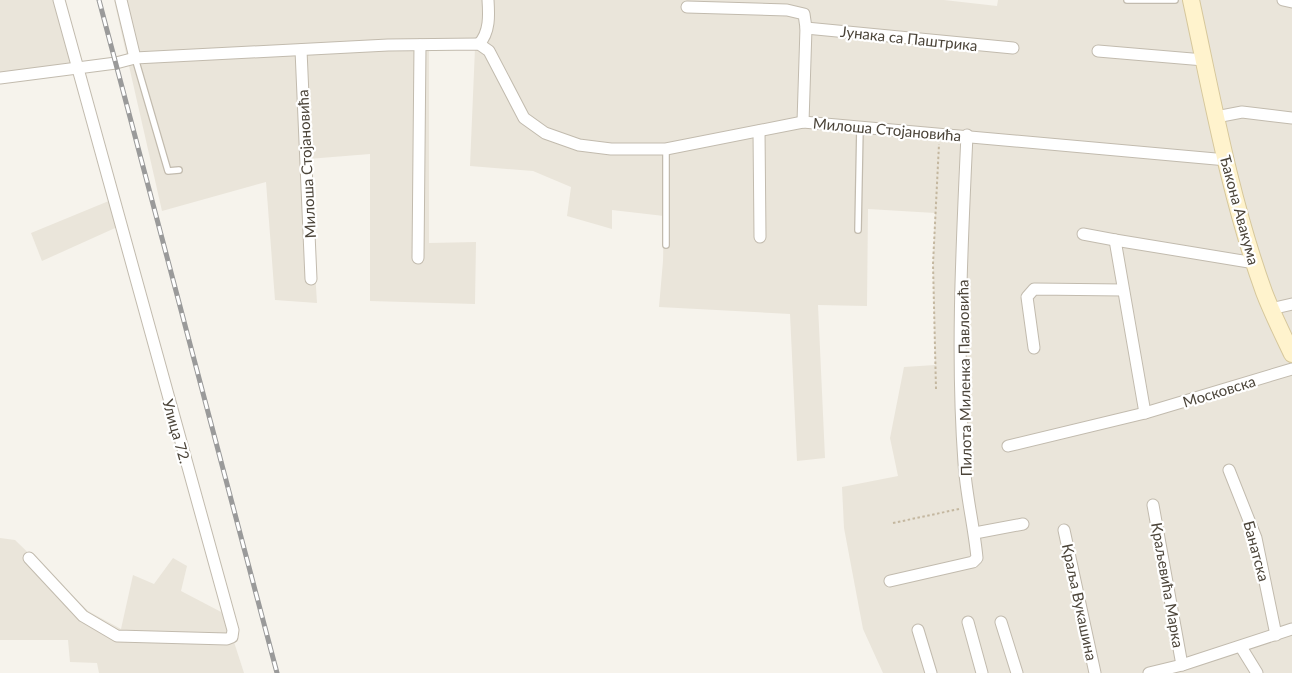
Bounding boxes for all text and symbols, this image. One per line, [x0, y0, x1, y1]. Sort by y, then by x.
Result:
street label: Јунака са Паштрика [840, 22, 978, 54]
street label: Милоша Стојановића [293, 89, 319, 239]
street label: Милоша Стојановића [812, 114, 962, 144]
street label: Ђакона Авакума [1217, 153, 1263, 267]
street label: Пилота Миленка Павловића [953, 279, 975, 477]
street label: Московска [1180, 371, 1258, 411]
street label: Улица 72. [159, 397, 195, 465]
street label: Банатска [1240, 519, 1274, 583]
street label: Краљевића Марка [1148, 521, 1188, 649]
street label: Краља Вукашина [1059, 542, 1101, 662]

